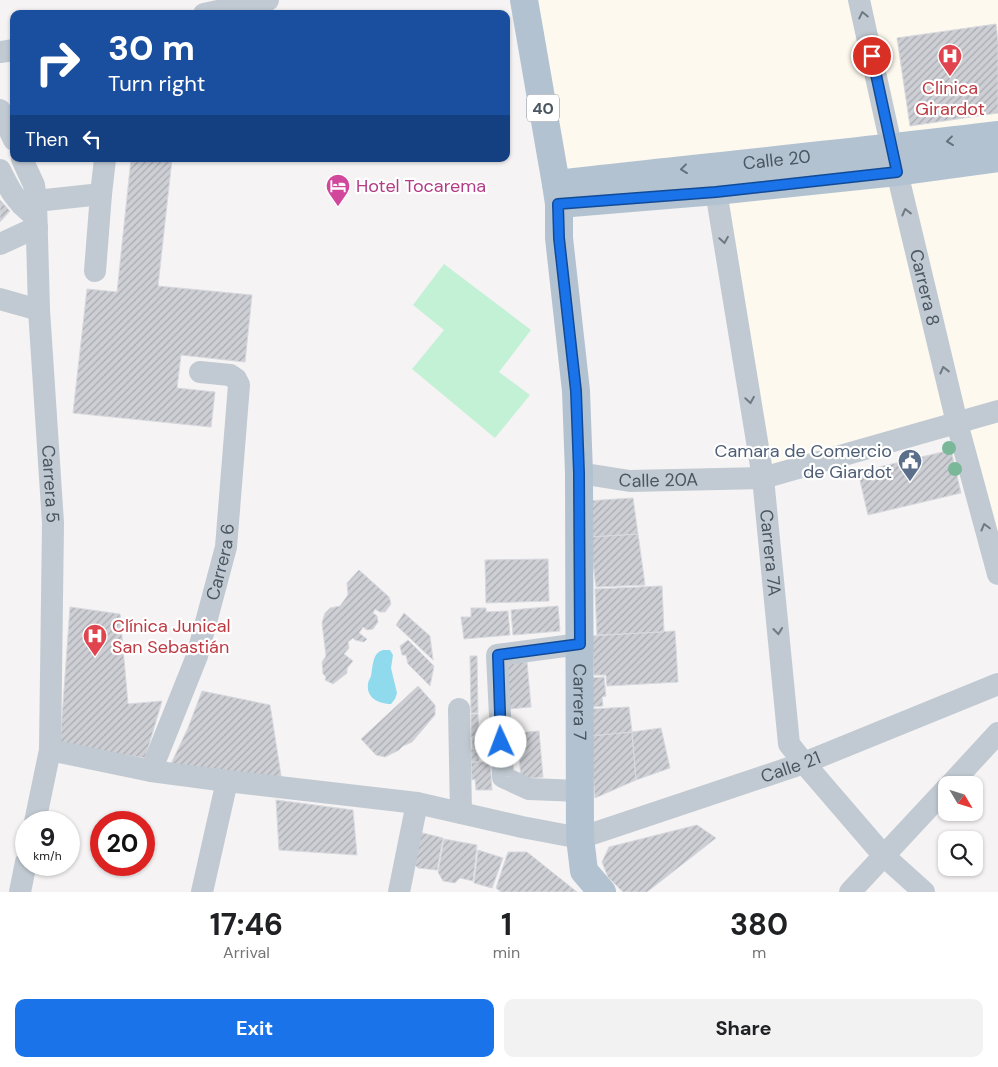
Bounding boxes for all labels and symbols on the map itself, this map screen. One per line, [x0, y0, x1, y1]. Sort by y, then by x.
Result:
one-way arrow [858, 10, 868, 19]
pin [851, 35, 893, 77]
hospital icon: Clinica Girardot [937, 43, 963, 77]
place label: Clinica Girardot [915, 76, 985, 121]
road number: 40 [527, 95, 559, 122]
one-way arrow [945, 135, 953, 146]
street label: Calle 20 [742, 144, 812, 175]
one-way arrow [679, 163, 687, 174]
hotel icon: Hotel Tocarema [325, 173, 351, 207]
place label: Hotel Tocarema [356, 174, 486, 198]
one-way arrow [901, 207, 912, 216]
one-way arrow [719, 235, 729, 244]
street label: Carrera 8 [904, 247, 945, 328]
one-way arrow [939, 365, 950, 374]
one-way arrow [745, 396, 755, 404]
place label: Camara de Comercio de Giardot [714, 439, 892, 484]
street label: Carrera 5 [36, 444, 65, 524]
public building icon: Camara de Comercio de Giardot [897, 448, 923, 482]
street label: Calle 20A [617, 467, 698, 493]
street label: Carrera 7A [754, 508, 786, 597]
street label: Carrera 6 [200, 523, 240, 603]
one-way arrow [981, 524, 991, 532]
place label: Clínica Junical San Sebastián [112, 614, 231, 659]
hospital icon: Clínica Junical San Sebastián [82, 623, 108, 657]
one-way arrow [772, 627, 783, 635]
street label: Carrera 7 [568, 664, 592, 740]
position arrow [474, 715, 526, 767]
street label: Calle 21 [758, 746, 824, 789]
north arrow [938, 776, 982, 821]
speed limit sign: 20 [90, 811, 155, 876]

